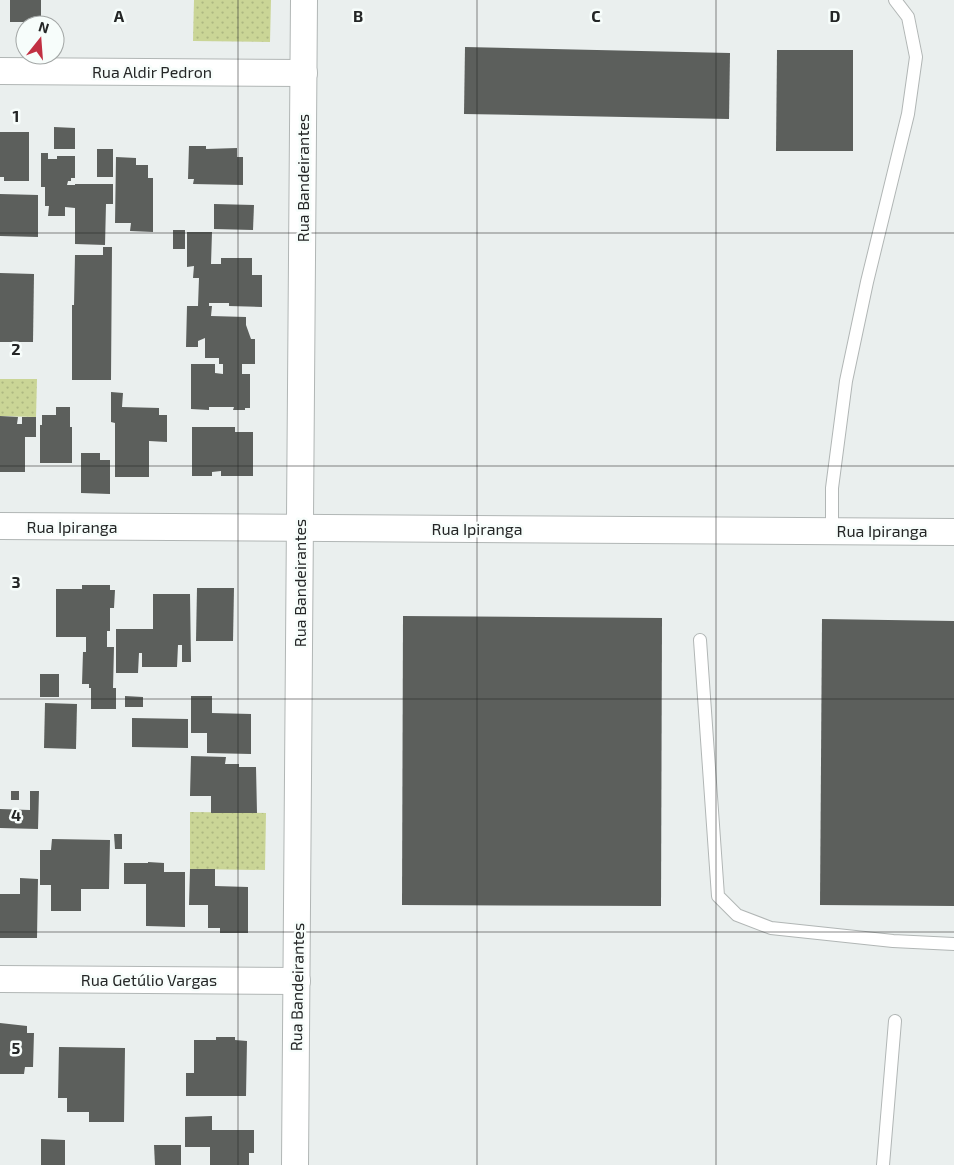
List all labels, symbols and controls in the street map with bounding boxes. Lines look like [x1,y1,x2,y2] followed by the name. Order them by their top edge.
[114,6,125,25] text: A
[353,6,363,25] text: B
[591,6,601,25] text: C
[830,6,841,25] text: D
[15,15,65,65] north arrow
[37,17,51,37] text: N
[92,62,212,81] street label: Rua Aldir Pedron
[13,106,19,125] text: 1
[293,114,312,242] street label: Rua Bandeirantes
[11,339,21,358] text: 2
[27,517,117,536] street label: Rua Ipiranga
[290,519,309,647] street label: Rua Bandeirantes
[432,519,522,538] street label: Rua Ipiranga
[837,521,927,540] street label: Rua Ipiranga
[11,572,21,591] text: 3
[11,805,21,824] text: 4
[286,923,307,1051] street label: Rua Bandeirantes
[81,970,217,989] street label: Rua Getúlio Vargas
[12,1038,21,1057] text: 5

